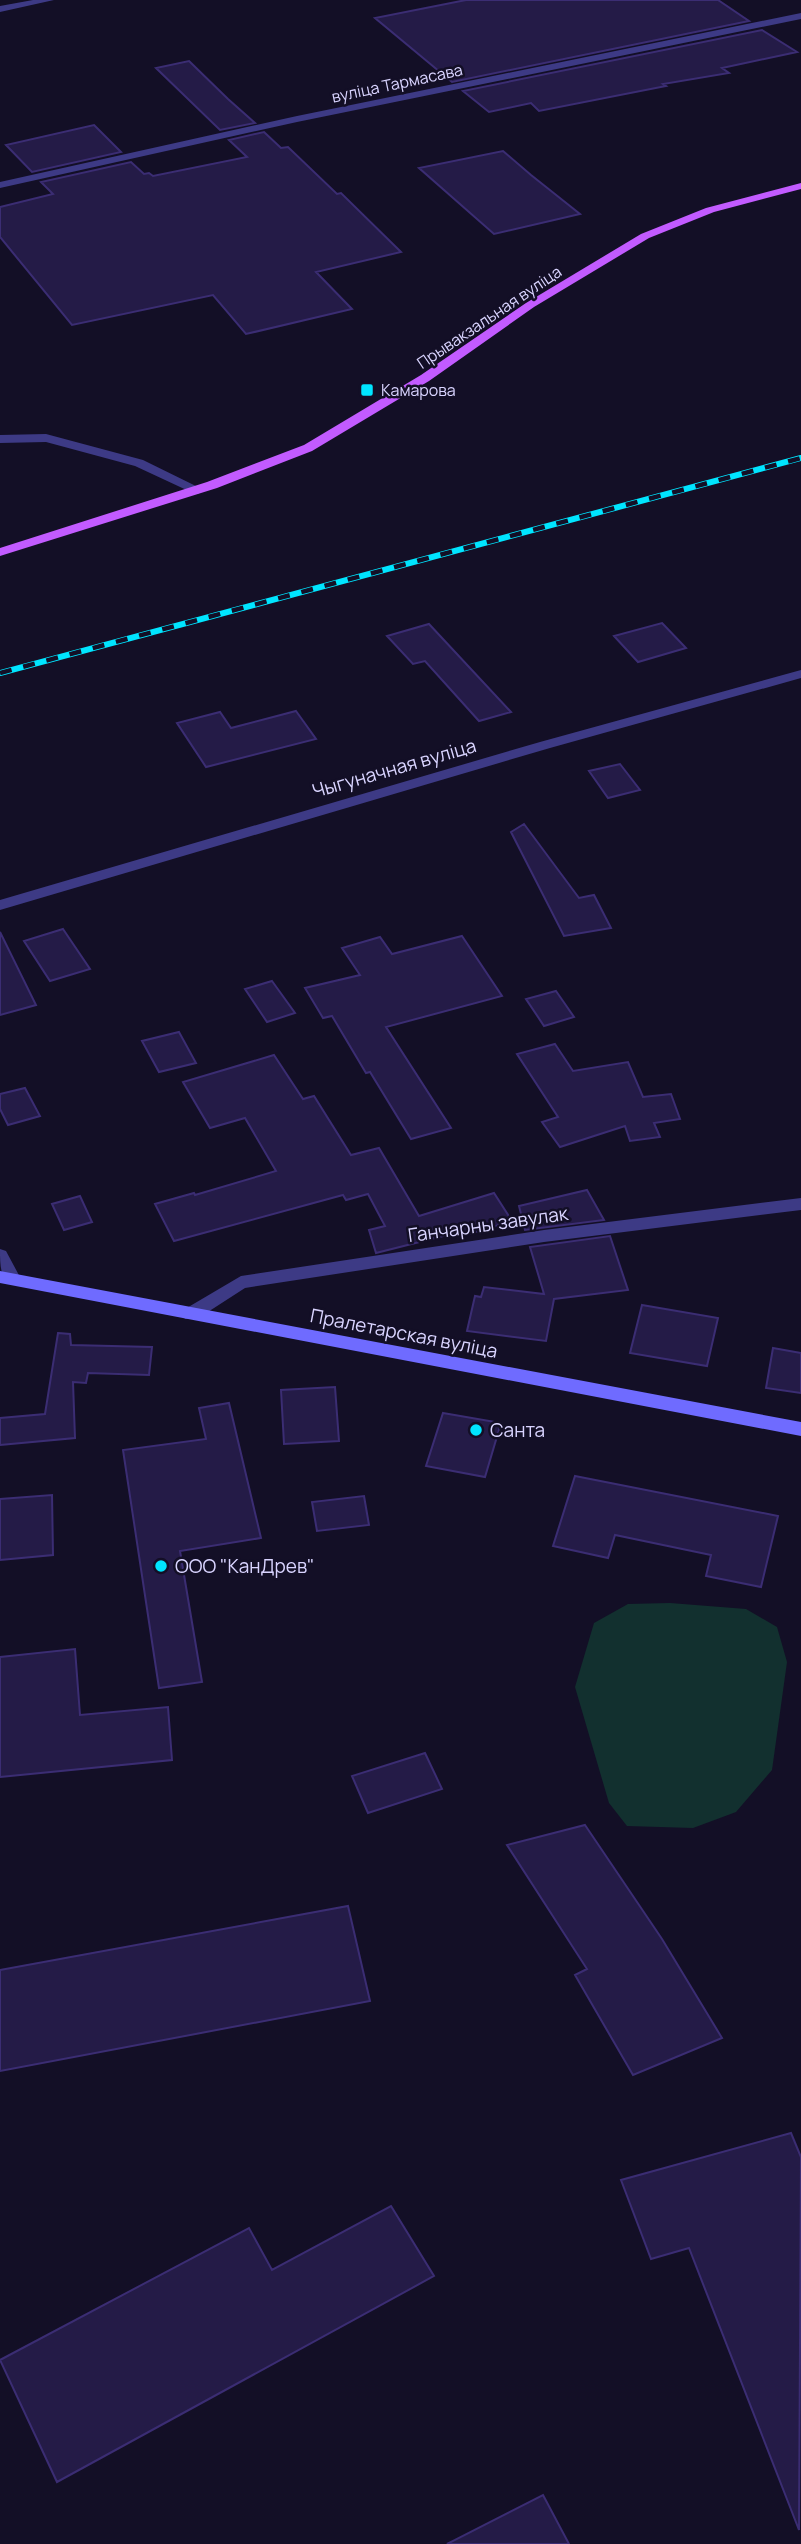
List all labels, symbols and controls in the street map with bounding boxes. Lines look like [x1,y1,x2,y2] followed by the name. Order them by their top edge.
[329,58,465,108] street label: вуліца Тармасава
[412,260,566,374] street label: Прывакзальная вуліца
[381,379,456,401] place label: Камарова
[359,382,375,398] marker: Камарова
[309,732,479,804] street label: Чыгуначная вуліца
[406,1200,570,1248] street label: Ганчарны завулак
[308,1302,500,1364] street label: Пралетарская вуліца
[490,1417,545,1443] place label: Санта
[468,1422,484,1438] marker: Санта
[175,1553,315,1579] place label: ООО "КанДрев"
[153,1558,169,1574] marker: ООО "КанДрев"

